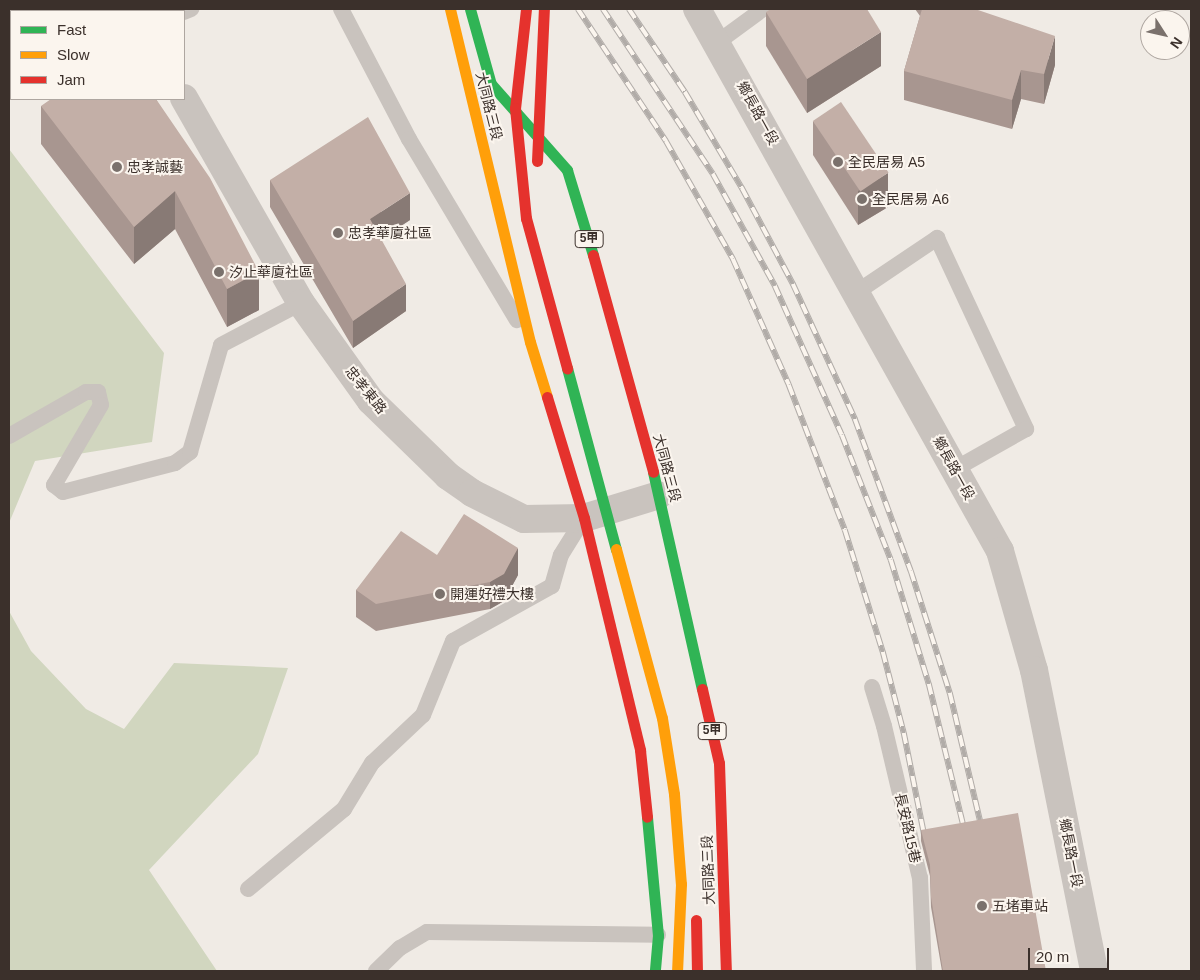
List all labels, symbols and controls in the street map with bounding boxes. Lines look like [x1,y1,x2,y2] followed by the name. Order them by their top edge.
[10,10,185,100] legend
[1140,10,1190,60] north arrow
[57,21,86,38] text: Fast
[1167,34,1186,52] text: N
[57,46,90,63] text: Slow
[472,70,506,142] street label: 大同路三段
[57,71,85,88] text: Jam
[734,78,782,148] street label: 鄉長路一段
[848,154,925,170] place label: 全民居易 A5
[832,156,844,168] marker: 全民居易 A5
[127,159,183,175] place label: 忠孝誠藝
[111,161,123,173] marker: 忠孝誠藝
[872,191,949,207] place label: 全民居易 A6
[856,193,868,205] marker: 全民居易 A6
[348,225,432,241] place label: 忠孝華廈社區
[332,227,344,239] marker: 忠孝華廈社區
[574,230,604,248] road number: 5甲
[229,264,313,280] place label: 汐止華廈社區
[213,266,225,278] marker: 汐止華廈社區
[342,363,390,417] street label: 忠孝東路
[650,432,684,504] street label: 大同路三段
[930,433,978,503] street label: 鄉長路一段
[450,586,534,602] place label: 開運好禮大樓
[434,588,446,600] marker: 開運好禮大樓
[697,721,727,740] road number: 5甲
[892,791,924,865] street label: 長安路15巷
[1056,817,1086,889] street label: 鄉長路一段
[698,835,718,905] street label: 大同路三段
[992,898,1048,914] place label: 五堵車站
[976,900,988,912] marker: 五堵車站
[1030,938,1111,970] scale bar
[1036,948,1069,965] text: 20 m

